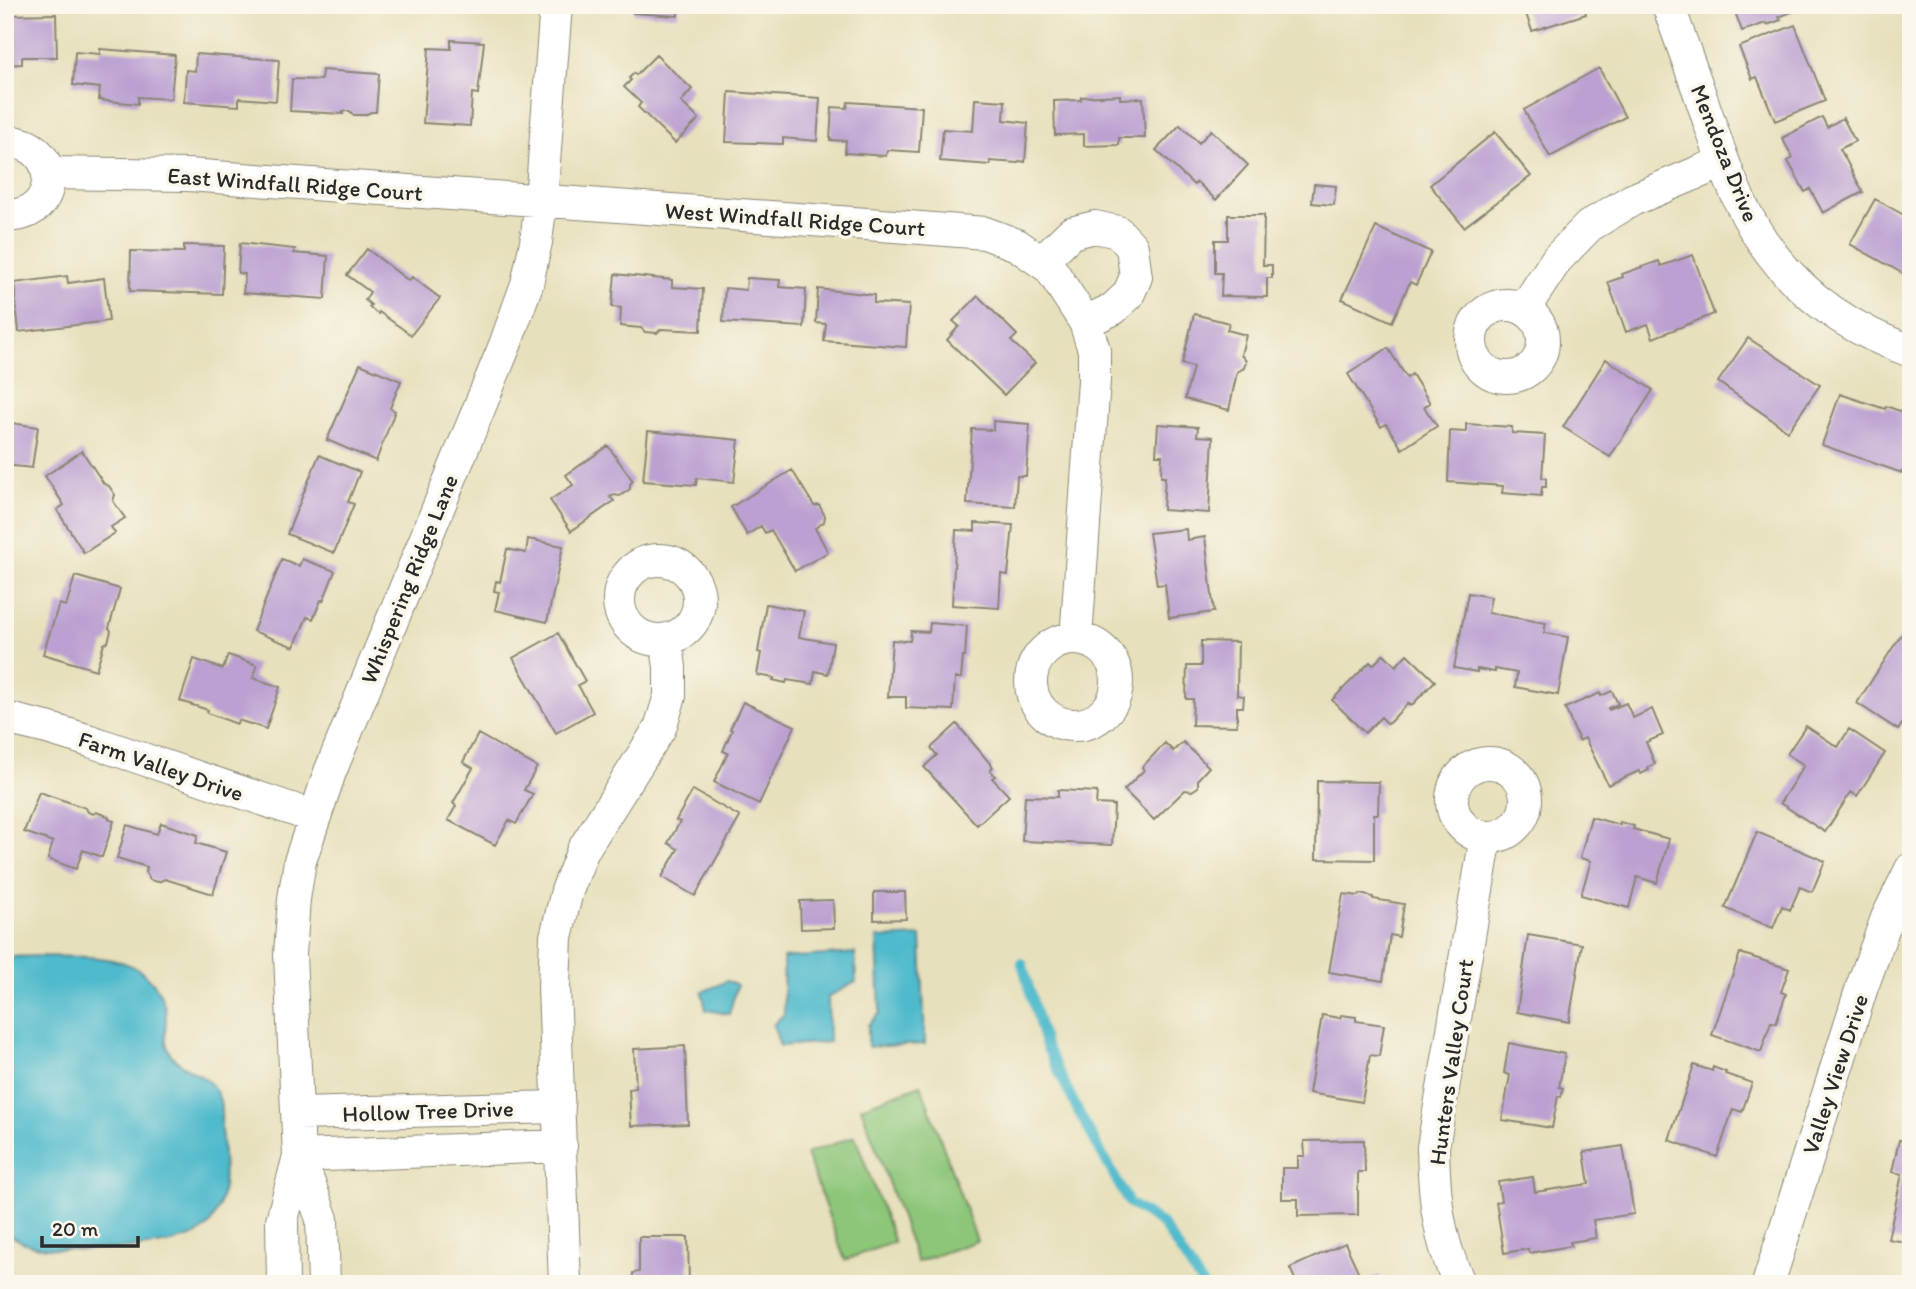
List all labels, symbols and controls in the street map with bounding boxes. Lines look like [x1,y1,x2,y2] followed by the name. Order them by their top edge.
[1685,80,1765,226] street label: Mendoza Drive
[166,161,424,207] street label: East Windfall Ridge Court
[664,196,926,242] street label: West Windfall Ridge Court
[354,470,464,688] street label: Whispering Ridge Lane
[75,725,247,807] street label: Farm Valley Drive
[1423,957,1479,1167] street label: Hunters Valley Court
[1796,990,1874,1158] street label: Valley View Drive
[342,1094,514,1128] street label: Hollow Tree Drive
[42,1205,138,1249] scale bar
[52,1216,99,1241] text: 20 m

